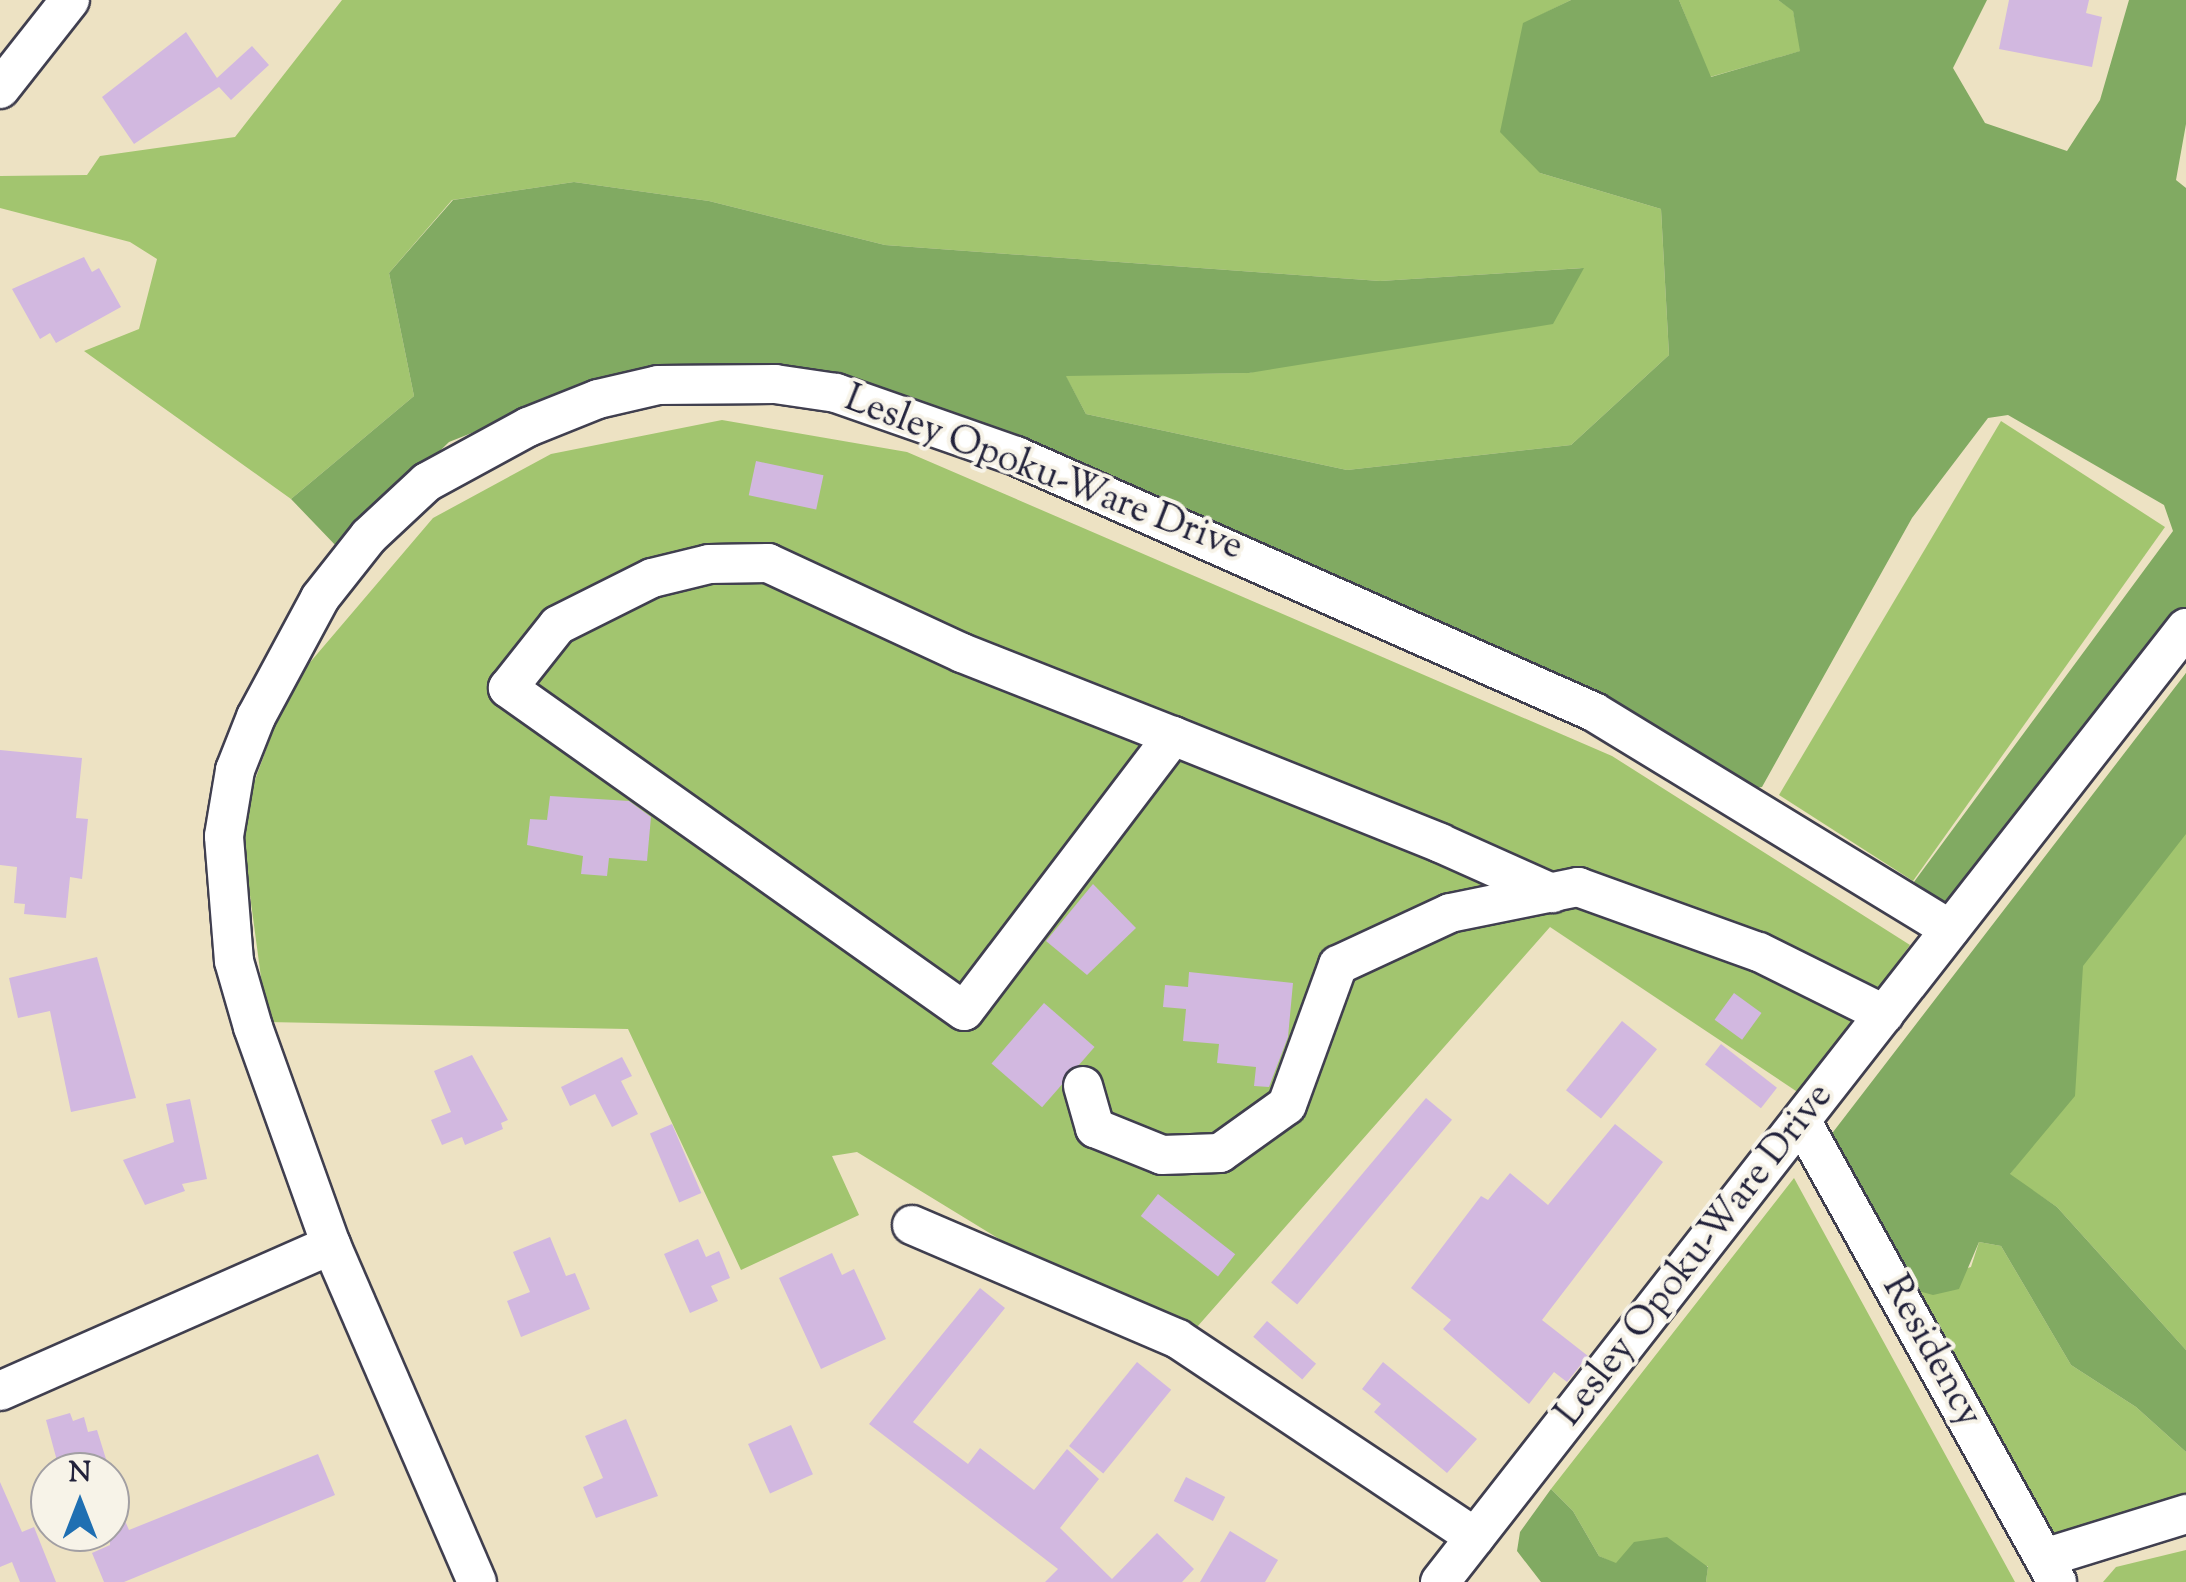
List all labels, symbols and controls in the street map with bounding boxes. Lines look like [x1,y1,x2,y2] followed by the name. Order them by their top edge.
[837,378,1249,572] street label: Lesley Opoku-Ware Drive
[1548,1075,1844,1437] street label: Lesley Opoku-Ware Drive
[1870,1269,1990,1435] street label: Residency
[30,1452,130,1552] north arrow
[69,1454,91,1494] text: N

